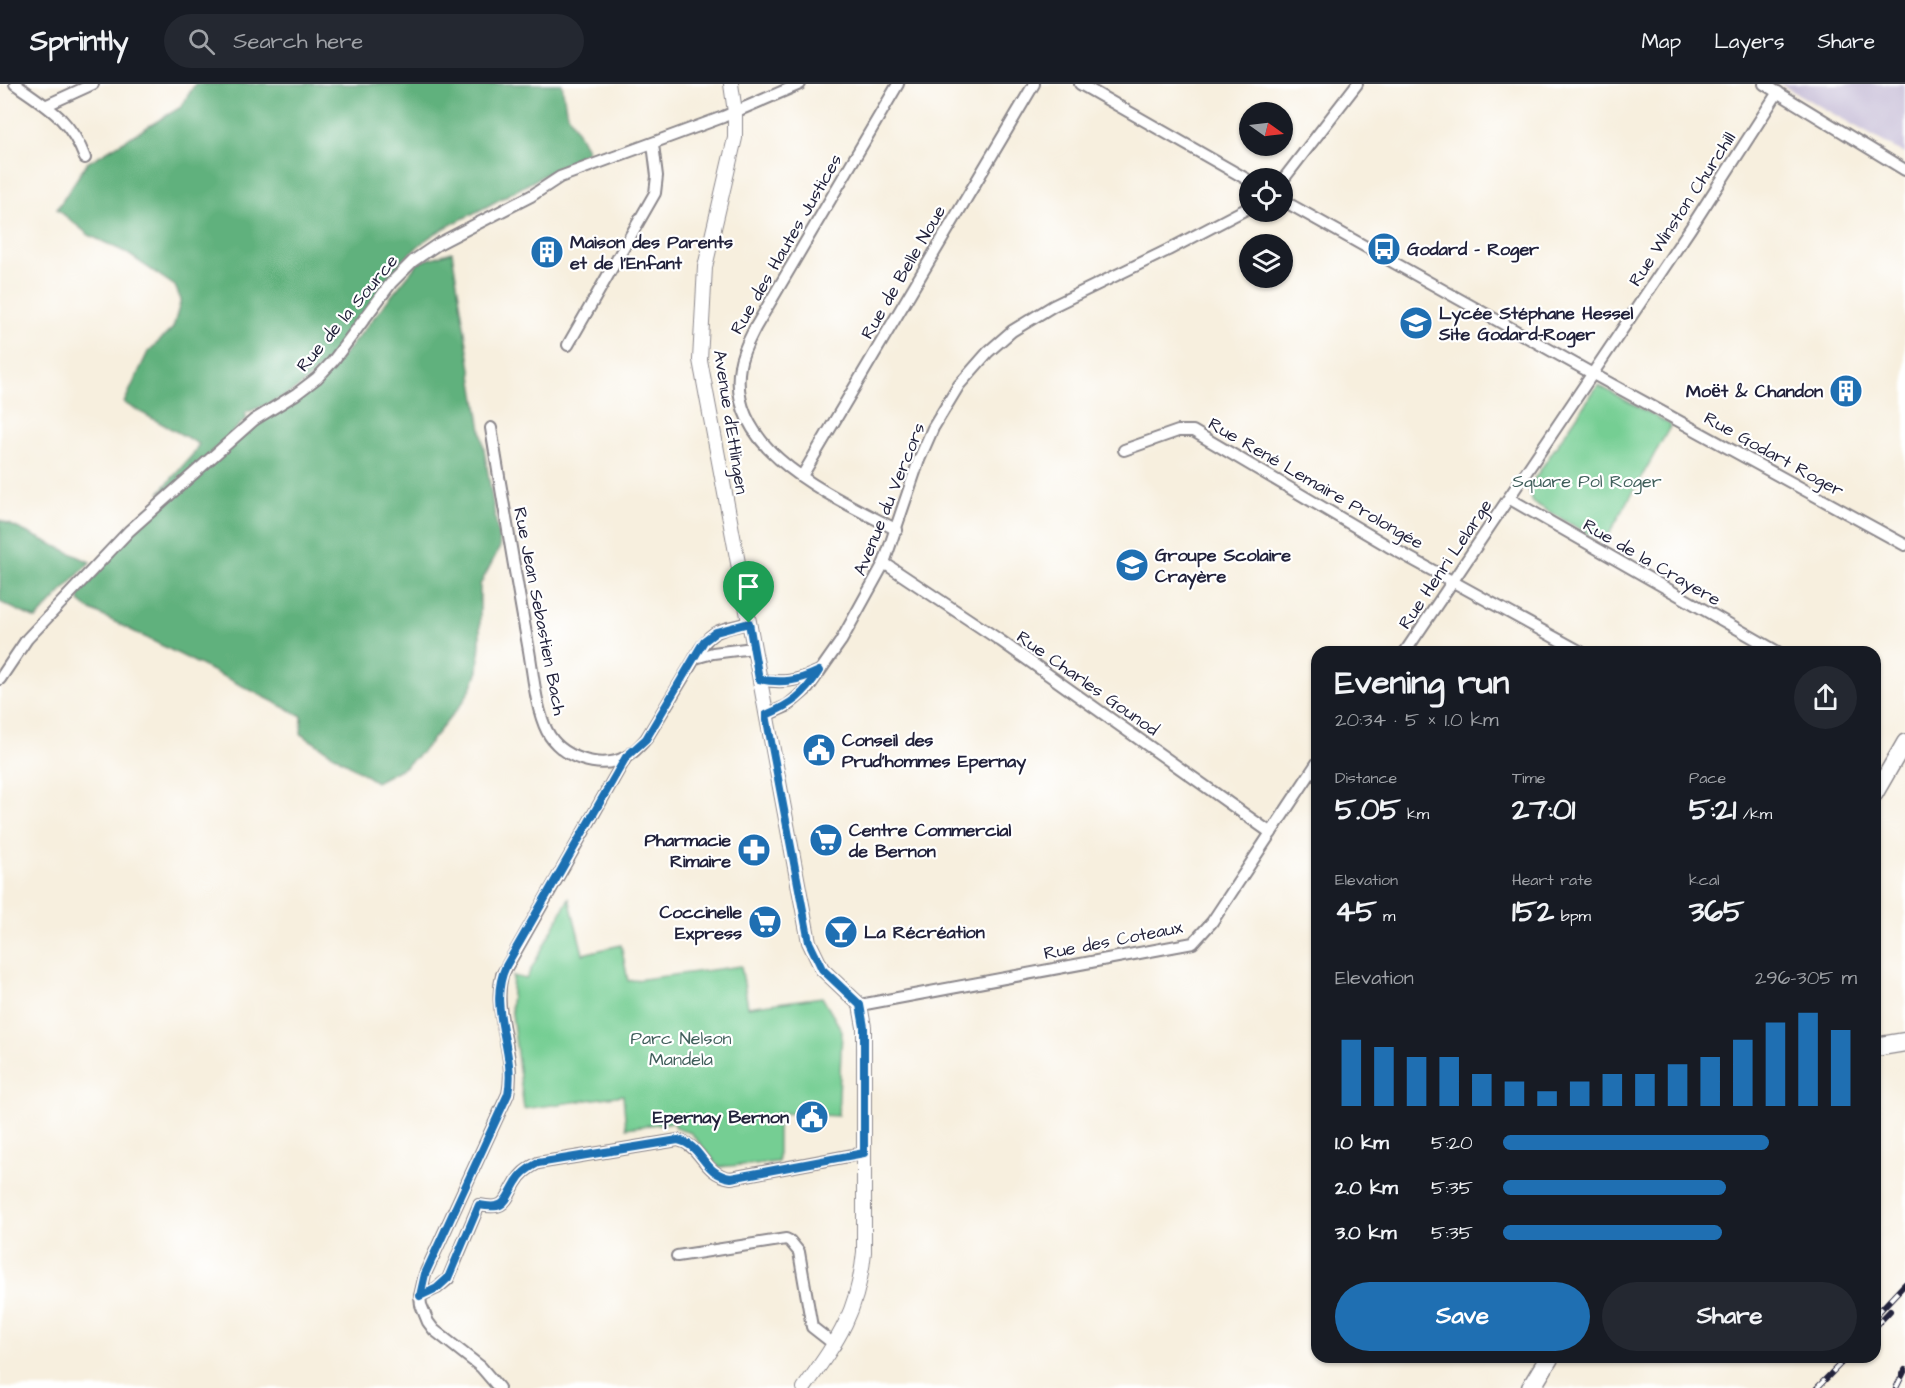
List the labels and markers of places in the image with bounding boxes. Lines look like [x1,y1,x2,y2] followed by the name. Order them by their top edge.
[570,230,733,276] place label: Maison des Parents et de l'Enfant
[1366,231,1402,267] bus stop icon: Godard - Roger
[529,234,565,270] building icon: Maison des Parents et de l'Enfant
[1407,237,1539,263] place label: Godard - Roger
[1438,301,1633,348] place label: Lycée Stéphane Hessel Site Godard-Roger
[1398,305,1434,341] school or university icon: Lycée Stéphane Hessel Site Godard-Roger
[1828,373,1864,409] building icon: Moёt & Chandon
[1686,379,1823,404] place label: Moёt & Chandon
[1155,543,1291,590] place label: Groupe Scolaire Crayère
[1114,547,1150,583] school or university icon: Groupe Scolaire Crayère
[723,561,774,623] pin
[842,728,1026,775] place label: Conseil des Prud’hommes Epernay
[801,732,837,768] public building icon: Conseil des Prud’hommes Epernay
[848,818,1011,864] place label: Centre Commercial de Bernon
[808,822,844,858] supermarket icon: Centre Commercial de Bernon
[644,828,731,874] place label: Pharmacie Rimaire
[736,832,772,868] pharmacy icon: Pharmacie Rimaire
[659,900,742,946] place label: Coccinelle Express
[747,904,783,940] supermarket icon: Coccinelle Express
[823,914,859,950] bar icon: La Récréation
[864,920,985,945] place label: La Récréation
[794,1099,830,1135] public building icon: Epernay Bernon
[653,1105,789,1131] place label: Epernay Bernon

